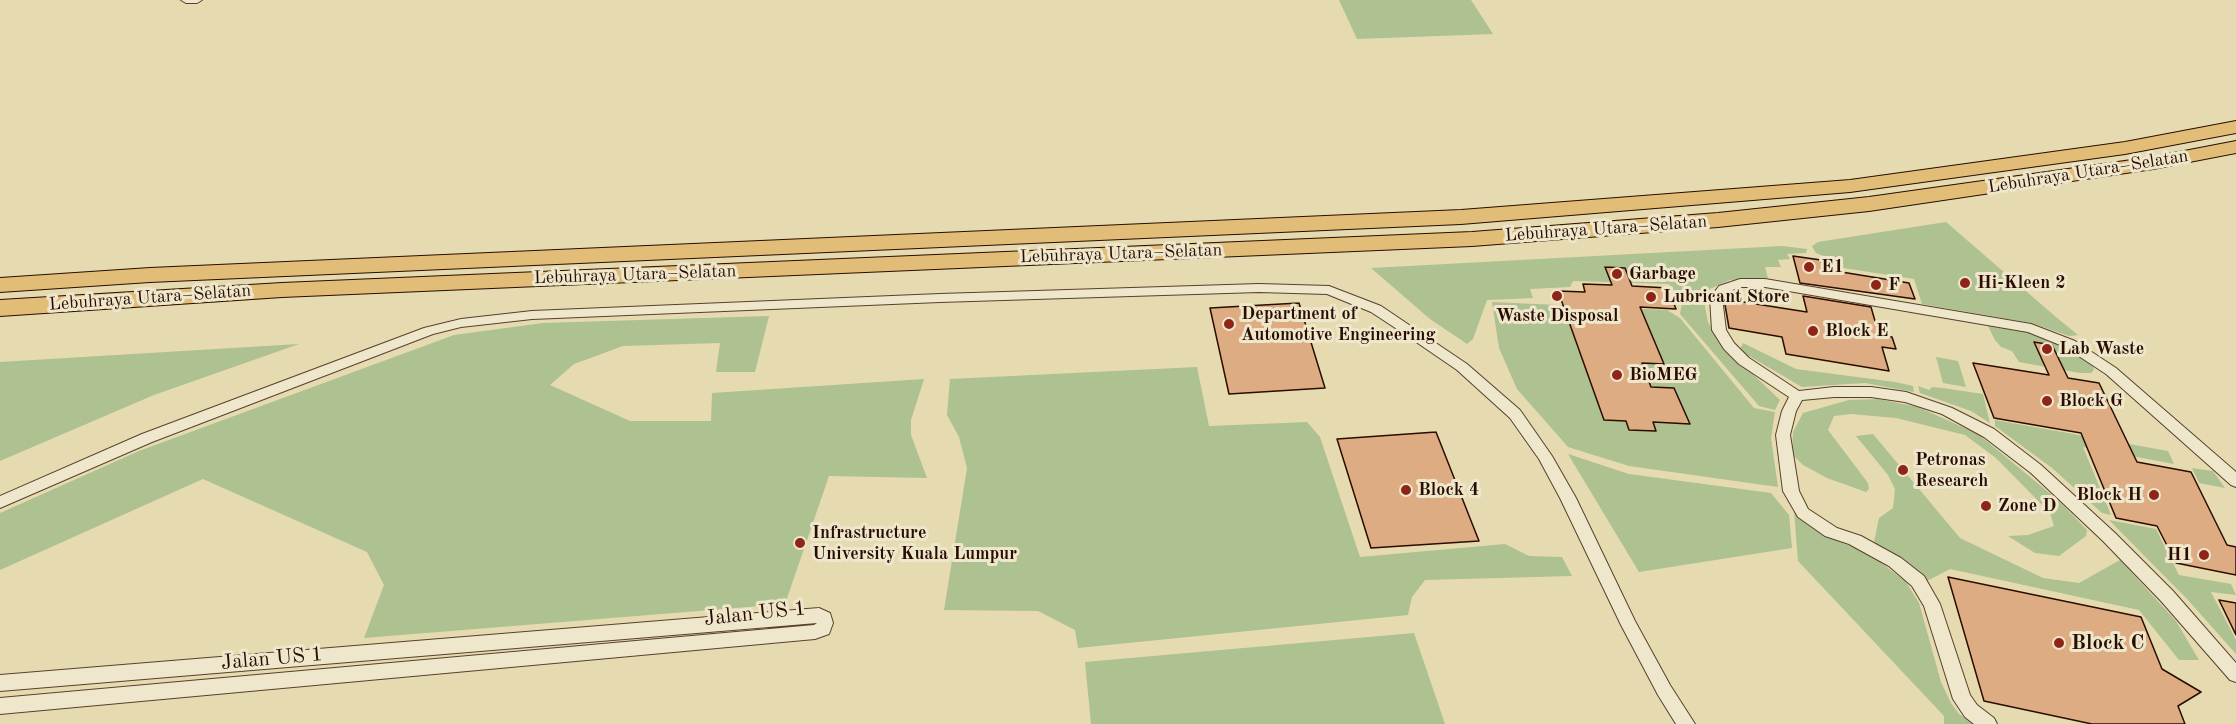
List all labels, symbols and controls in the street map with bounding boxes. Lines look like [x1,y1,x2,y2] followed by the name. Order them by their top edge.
[1986,145,2190,199] street label: Lebuhraya Utara–Selatan
[1504,211,1708,247] street label: Lebuhraya Utara–Selatan
[1019,240,1223,268] street label: Lebuhraya Utara–Selatan
[1821,256,1844,278] place label: E1
[1802,260,1816,274] marker: E1
[533,261,737,289] street label: Lebuhraya Utara–Selatan
[1629,263,1696,285] place label: Garbage
[1610,267,1624,281] marker: Garbage
[1977,272,2066,294] place label: Hi-Kleen 2
[1888,274,1900,296] place label: F
[1958,276,1972,290] marker: Hi-Kleen 2
[1869,278,1883,292] marker: F
[48,280,252,316] street label: Lebuhraya Utara–Selatan
[1663,286,1790,308] place label: Lubricant Store
[1550,289,1564,303] marker: Waste Disposal
[1644,290,1658,304] marker: Lubricant Store
[1241,303,1435,346] place label: Department of Automotive Engineering
[1495,305,1619,327] place label: Waste Disposal
[1222,317,1236,331] marker: Department of Automotive Engineering
[1825,320,1888,342] place label: Block E
[1806,324,1820,338] marker: Block E
[2059,338,2144,360] place label: Lab Waste
[2040,342,2054,356] marker: Lab Waste
[1629,364,1698,386] place label: BioMEG
[1610,368,1624,382] marker: BioMEG
[2059,390,2123,412] place label: Block G
[2040,394,2054,408] marker: Block G
[1915,449,1988,492] place label: Petronas Research
[1896,463,1910,477] marker: Petronas Research
[1418,479,1479,501] place label: Block 4
[1399,483,1413,497] marker: Block 4
[2076,484,2142,506] place label: Block H
[2147,488,2161,502] marker: Block H
[1998,495,2056,517] place label: Zone D
[1979,499,1993,513] marker: Zone D
[812,522,1017,564] place label: Infrastructure University Kuala Lumpur
[793,536,807,550] marker: Infrastructure University Kuala Lumpur
[2167,544,2192,566] place label: H1
[2197,548,2211,562] marker: H1
[703,596,807,632] street label: Jalan US 1
[2071,630,2144,656] place label: Block C
[2052,636,2066,650] marker: Block C
[220,642,324,676] street label: Jalan US 1

